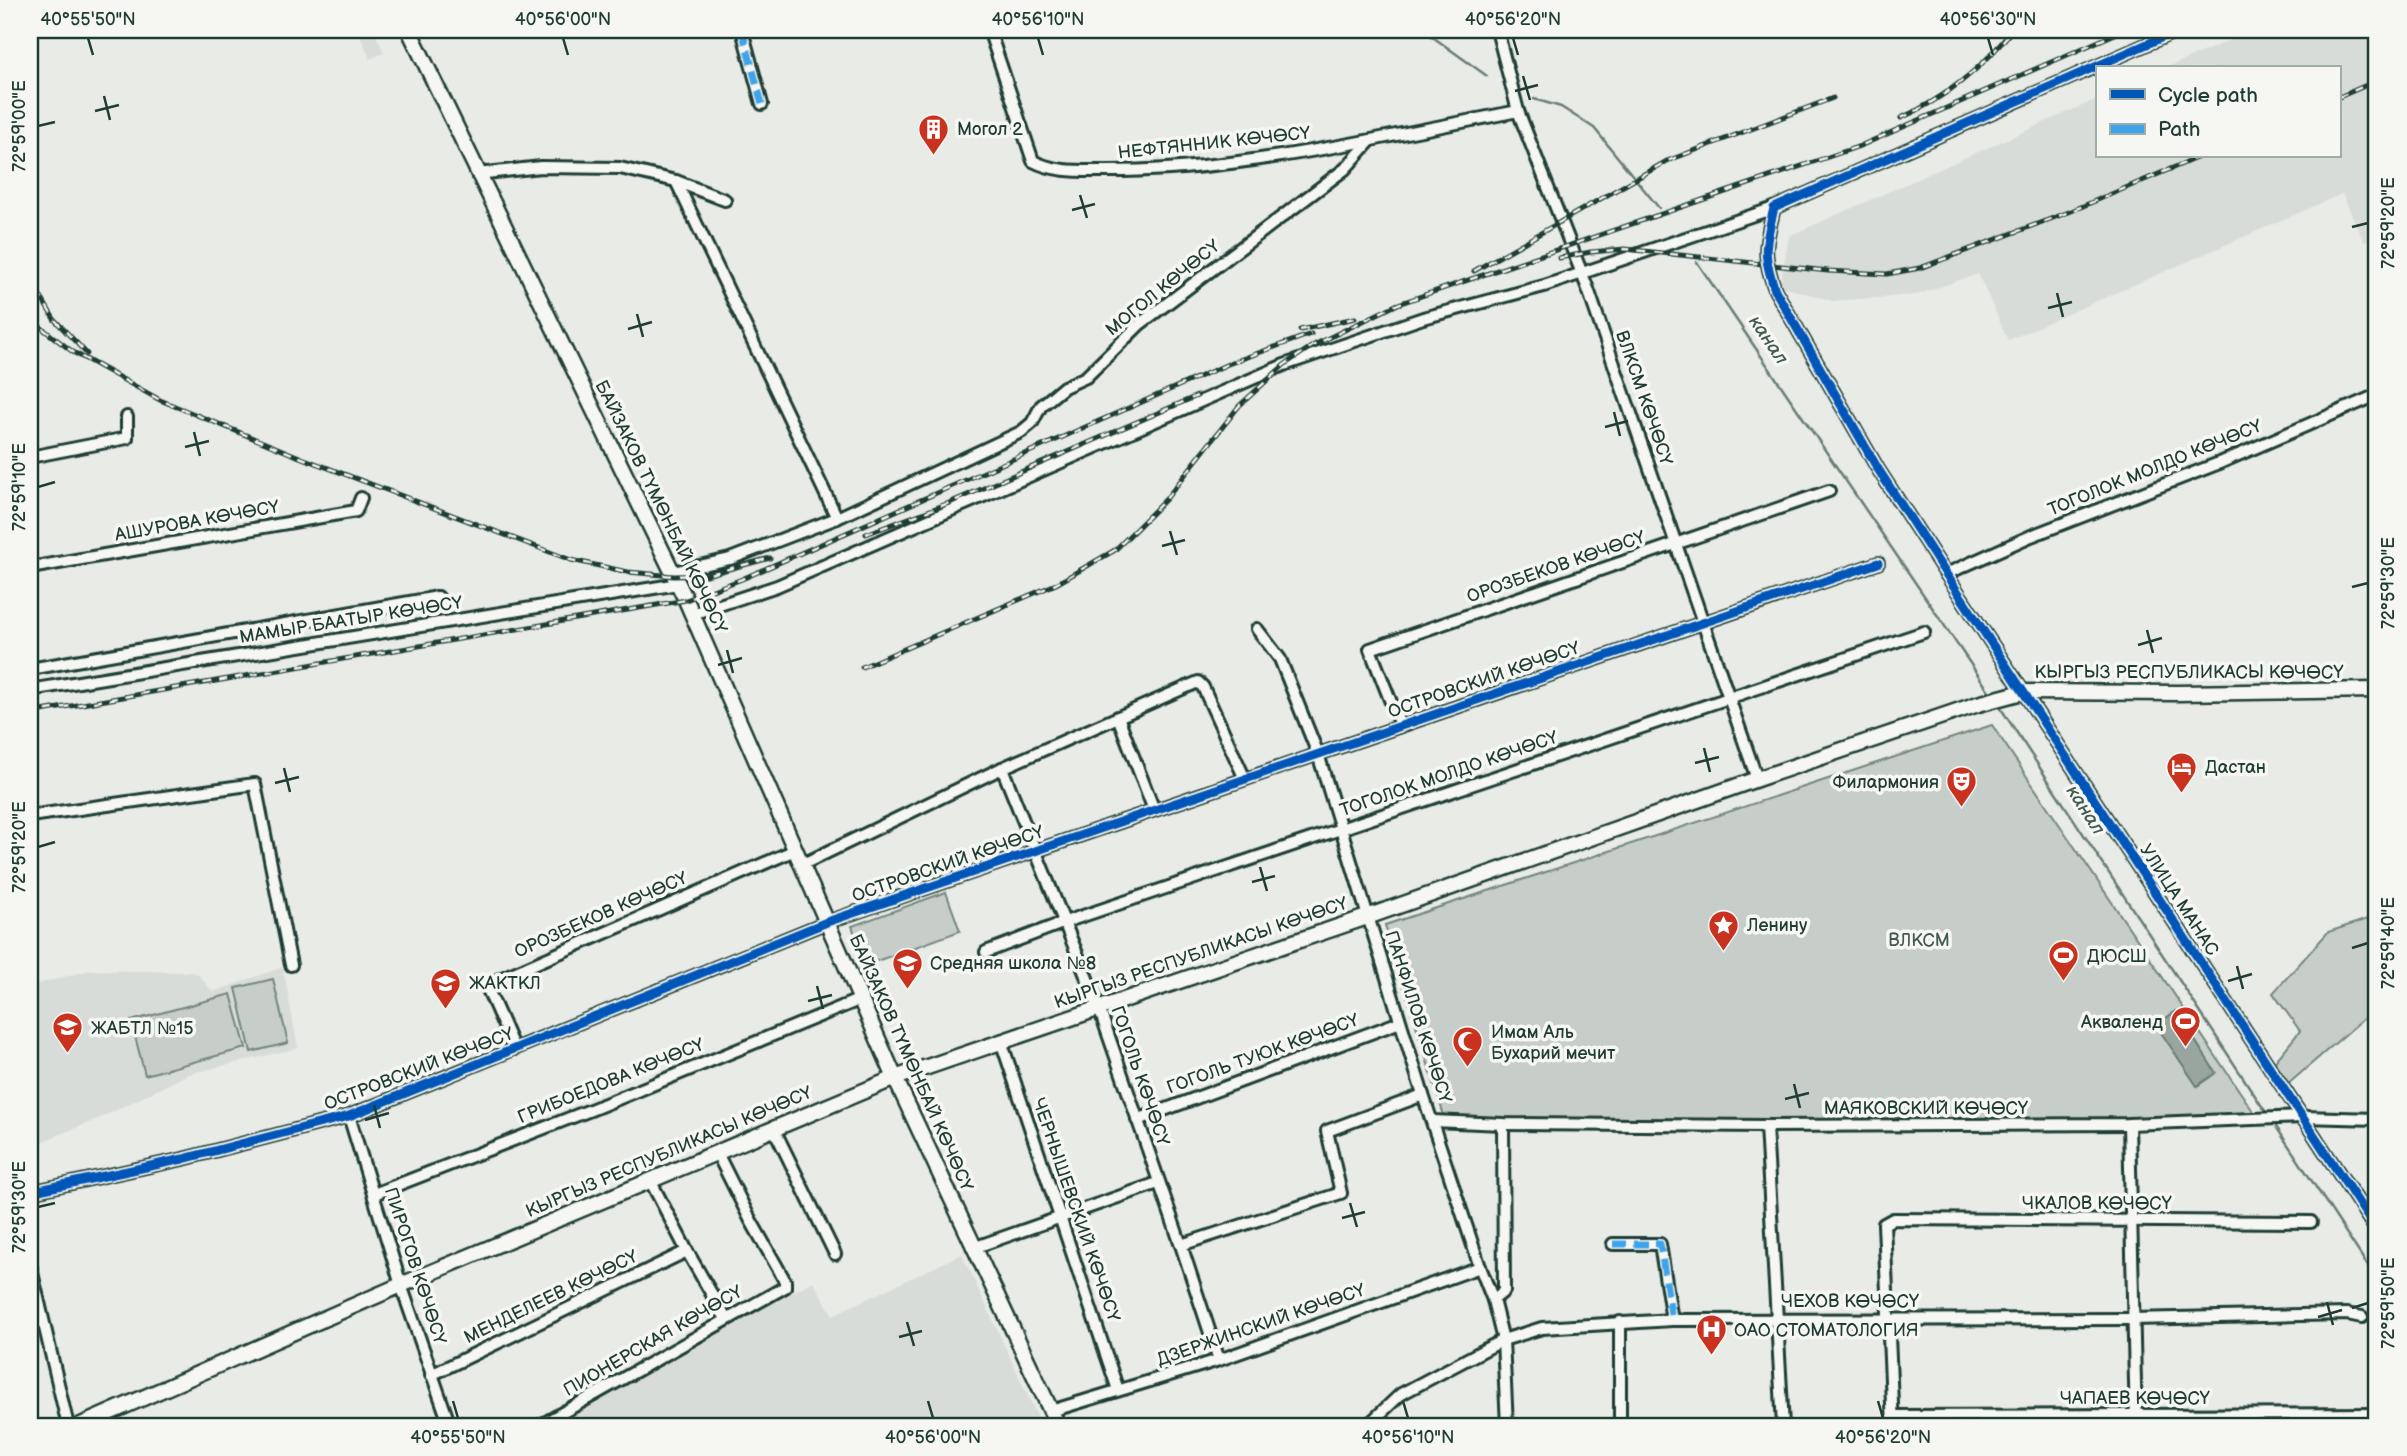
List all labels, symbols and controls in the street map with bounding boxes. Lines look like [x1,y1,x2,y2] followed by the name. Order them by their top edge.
[40,9,136,30] text: 40°55'50"N
[515,9,611,30] text: 40°56'00"N
[991,9,1085,30] text: 40°56'10"N
[1465,9,1561,30] text: 40°56'20"N
[1939,9,2037,30] text: 40°56'30"N
[2096,66,2340,158] legend
[9,80,30,172] text: 72°59'00"E
[2158,83,2258,108] text: Cycle path
[917,112,951,156] building icon: Могол 2
[2158,117,2200,142] text: Path
[957,119,1023,140] place label: Могол 2
[1117,122,1312,164] street label: НЕФТЯННИК КӨЧӨСҮ
[2378,177,2399,269] text: 72°59'20"E
[1102,235,1225,340] street label: МОГОЛ КӨЧӨСҮ
[1743,311,1793,369] water label: канал
[1611,328,1677,469] street label: ВЛКСМ КӨЧӨСҮ
[590,377,732,637] street label: БАЙЗАКОВ ТҮМӨНБАЙ КӨЧӨСҮ
[2045,415,2266,521] street label: ТОГОЛОК МОЛДО КӨЧӨСҮ
[9,443,30,531] text: 72°59'10"E
[112,496,281,546] street label: АШУРОВА КӨЧӨСҮ
[1464,526,1649,607] street label: ОРОЗБЕКОВ КӨЧӨСҮ
[2378,537,2399,629] text: 72°59'30"E
[238,592,465,648] street label: МАМЫР БААТЫР КӨЧӨСҮ
[1385,637,1583,723] street label: ОСТРОВСКИЙ КӨЧӨСҮ
[2034,662,2344,683] street label: КЫРГЫЗ РЕСПУБЛИКАСЫ КӨЧӨСҮ
[1337,727,1561,821] street label: ТОГОЛОК МОЛДО КӨЧӨСҮ
[2165,750,2199,794] hotel icon: Дастан
[2205,757,2266,778] place label: Дастан
[1945,765,1979,809] theatre icon: Филармония
[1833,772,1939,793] place label: Филармония
[2061,781,2109,839] water label: канал
[9,801,30,893] text: 72°59'20"E
[849,821,1047,907] street label: ОСТРОВСКИЙ КӨЧӨСҮ
[2135,840,2223,960] street label: УЛИЦА МАНАС
[511,867,691,963] street label: ОРОЗБЕКОВ КӨЧӨСҮ
[1051,893,1351,1013] street label: КЫРГЫЗ РЕСПУБЛИКАСЫ КӨЧӨСҮ
[2378,897,2399,989] text: 72°59'40"E
[1707,908,1741,952] place icon: Ленину
[1746,915,1808,936] place label: Ленину
[1380,928,1456,1107] street label: ПАНФИЛОВ КӨЧӨСҮ
[1888,930,1950,951] park label: ВЛКСМ
[845,931,978,1195] street label: БАЙЗАКОВ ТҮМӨНБАЙ КӨЧӨСҮ
[2047,939,2081,983] sports icon: ДЮСШ
[890,946,924,990] school or university icon: Средняя школа №8
[2087,946,2147,967] place label: ДЮСШ
[930,953,1096,974] place label: Средняя школа №8
[429,966,463,1010] school or university icon: ЖАКТКЛ
[469,973,541,994] place label: ЖАКТКЛ
[1106,1003,1174,1149] street label: ГОГОЛЬ КӨЧӨСҮ
[2169,1005,2203,1049] sports icon: Акваленд
[1164,1009,1362,1099] street label: ГОГОЛЬ ТУЮК КӨЧӨСҮ
[51,1011,85,1055] school or university icon: ЖАБТЛ №15
[2080,1012,2163,1033] place label: Акваленд
[91,1018,194,1039] place label: ЖАБТЛ №15
[1491,1022,1616,1064] place label: Имам Аль Бухарий мечит
[321,1023,517,1115] street label: ОСТРОВСКИЙ КӨЧӨСҮ
[1451,1025,1485,1069] mosque icon: Имам Аль Бухарий мечит
[515,1034,708,1128] street label: ГРИБОЕДОВА КӨЧӨСҮ
[523,1082,816,1222] street label: КЫРГЫЗ РЕСПУБЛИКАСЫ КӨЧӨСҮ
[1028,1095,1124,1325] street label: ЧЕРНЫШЕВСКИЙ КӨЧӨСҮ
[1824,1098,2029,1119] street label: МАЯКОВСКИЙ КӨЧӨСҮ
[9,1161,30,1253] text: 72°59'30"E
[380,1185,451,1348] street label: ПИРОГОВ КӨЧӨСҮ
[2022,1193,2173,1214] street label: ЧКАЛОВ КӨЧӨСҮ
[461,1246,642,1348] street label: МЕНДЕЛЕЕВ КӨЧӨСҮ
[2378,1257,2399,1349] text: 72°59'50"E
[1154,1279,1368,1371] street label: ДЗЕРЖИНСКИЙ КӨЧӨСҮ
[560,1281,747,1401] street label: ПИОНЕРСКАЯ КӨЧӨСҮ
[1781,1291,1920,1312] street label: ЧЕХОВ КӨЧӨСҮ
[1694,1313,1728,1357] hospital icon: ОАО СТОМАТОЛОГИЯ
[1734,1320,1919,1341] place label: ОАО СТОМАТОЛОГИЯ
[2060,1388,2211,1409] street label: ЧАПАЕВ КӨЧӨСҮ
[410,1427,506,1448] text: 40°55'50"N
[885,1427,981,1448] text: 40°56'00"N
[1361,1427,1455,1448] text: 40°56'10"N
[1835,1427,1931,1448] text: 40°56'20"N

